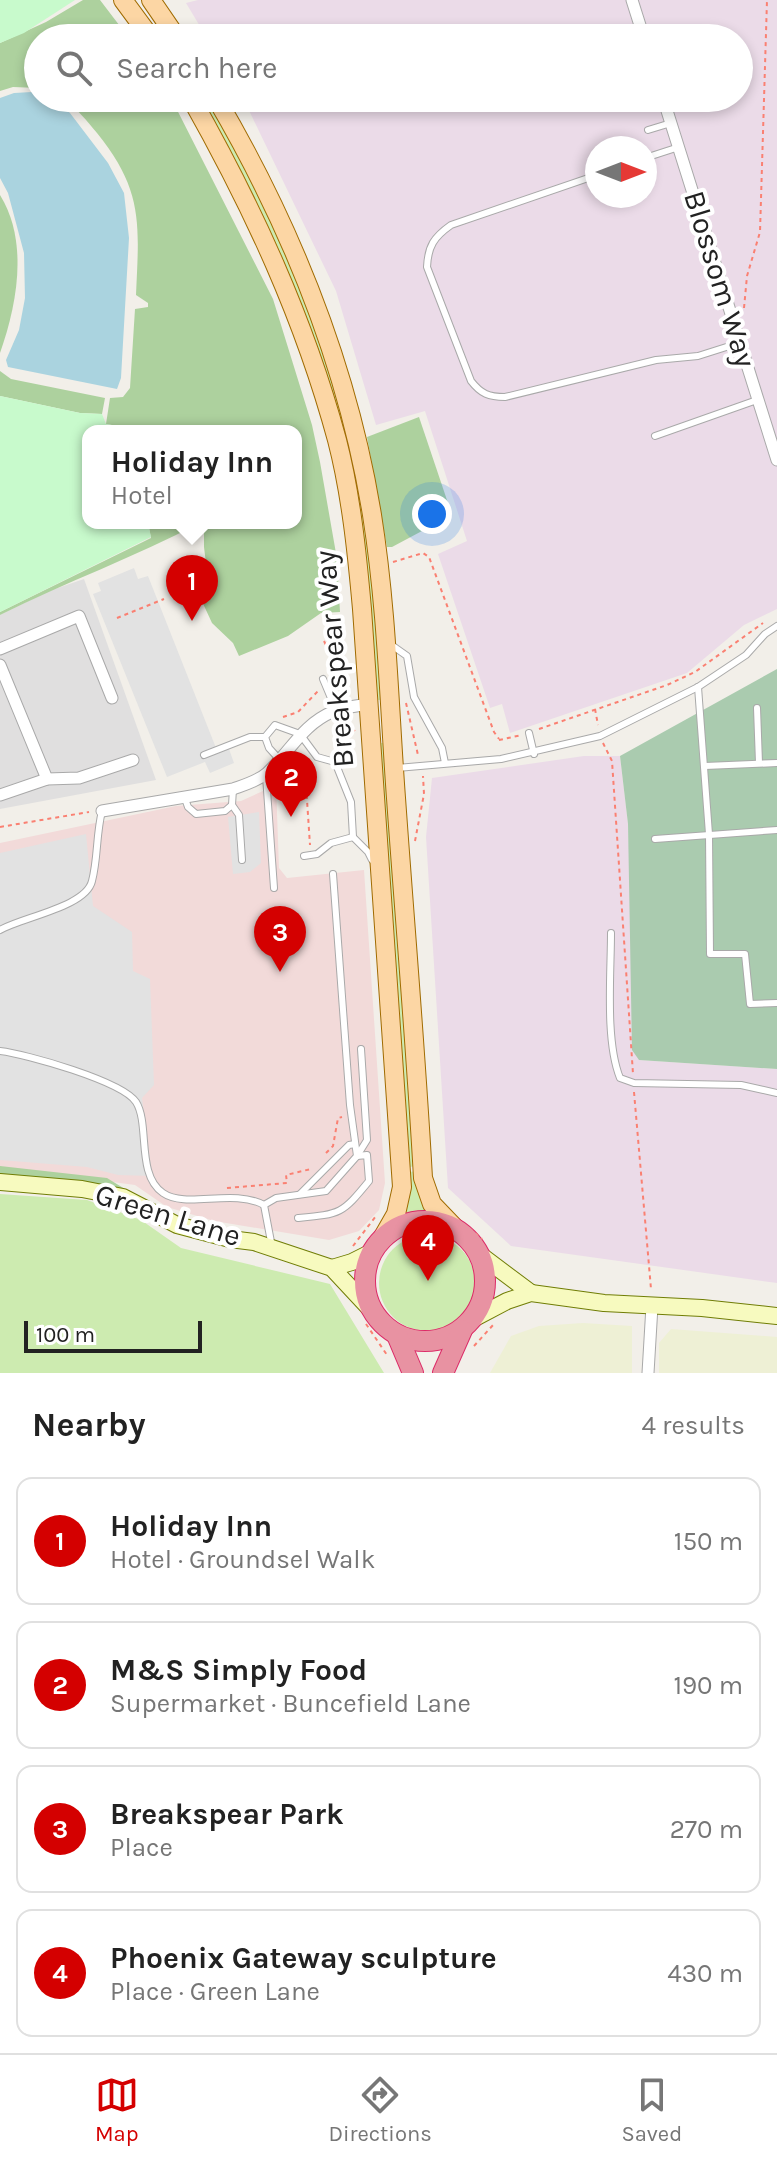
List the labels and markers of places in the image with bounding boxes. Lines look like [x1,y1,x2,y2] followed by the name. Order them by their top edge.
[166,555,218,621] pin: 1
[265,751,317,817] pin: 2
[254,906,306,972] pin: 3
[402,1215,454,1281] pin: 4

